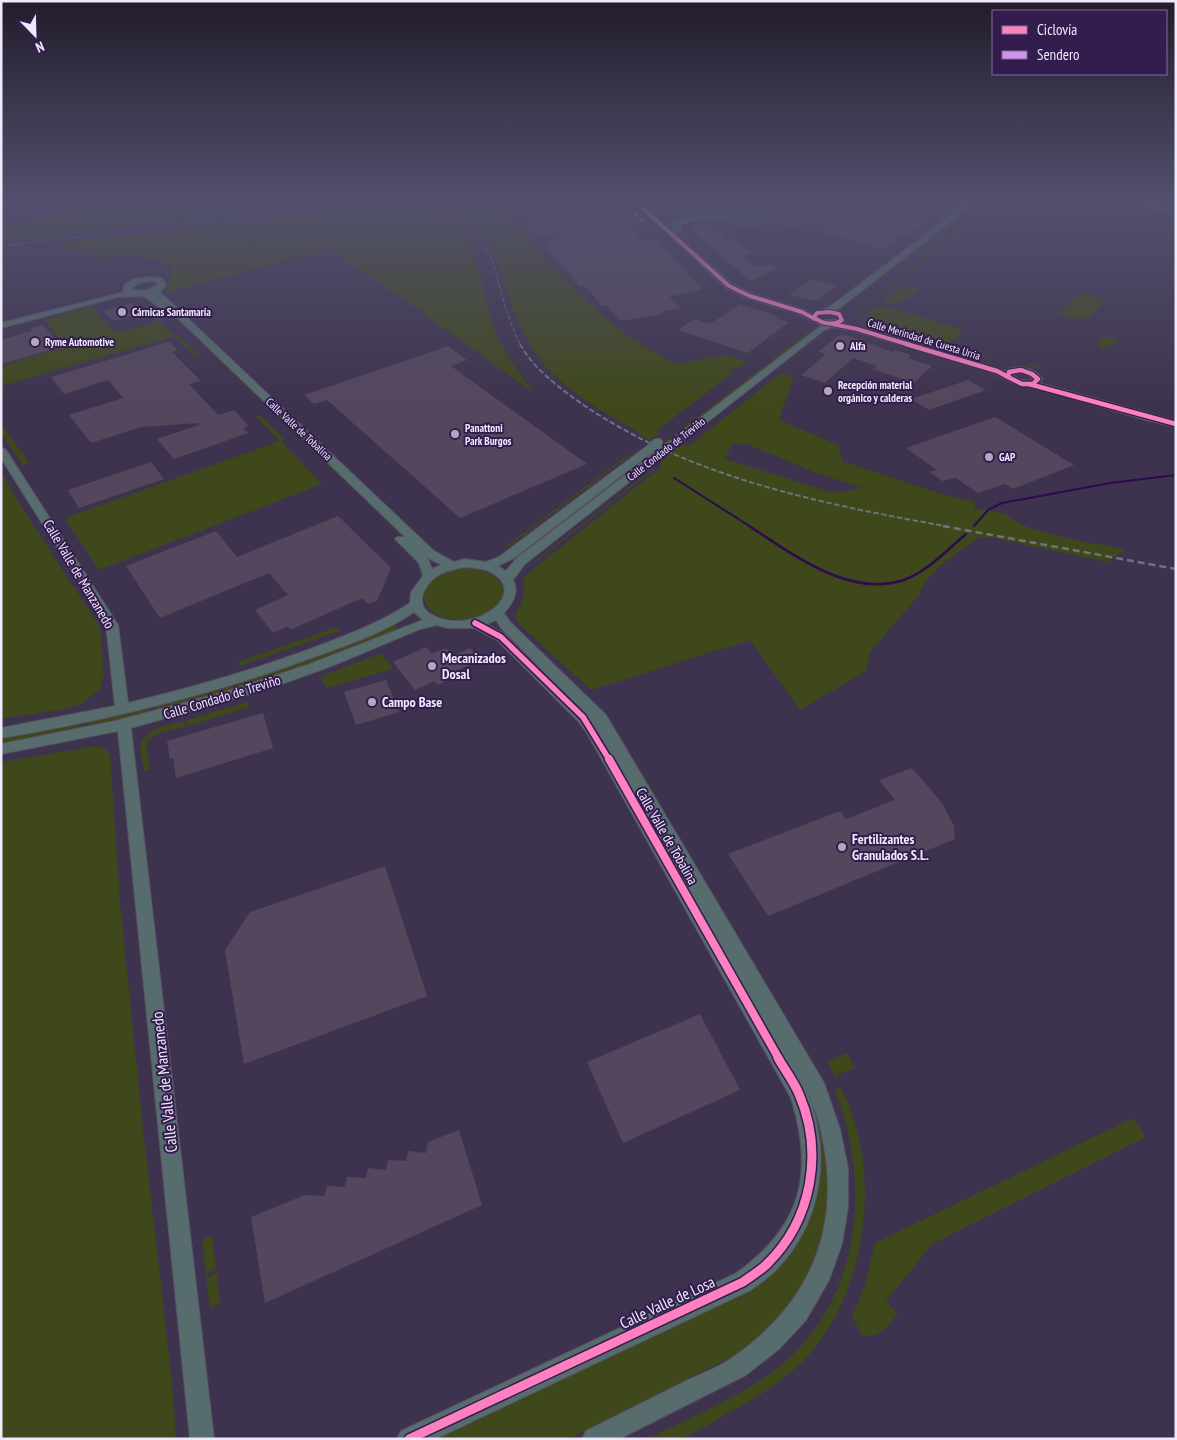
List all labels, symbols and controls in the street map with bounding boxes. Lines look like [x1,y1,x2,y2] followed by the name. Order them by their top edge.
[10,10,60,60] north arrow
[992,10,1167,75] legend
[1037,20,1077,39] text: Ciclovía
[33,37,47,57] text: N
[1037,45,1079,64] text: Sendero
[132,305,211,319] place label: Cárnicas Santamaría
[116,306,128,318] marker: Cárnicas Santamaría
[866,315,982,363] street label: Calle Merindad de Cuesta Urria
[45,335,114,349] place label: Ryme Automotive
[29,336,41,348] marker: Ryme Automotive
[849,339,866,353] place label: Alfa
[834,340,846,352] marker: Alfa
[838,378,913,405] place label: Recepción material orgánico y calderas
[822,385,834,397] marker: Recepción material orgánico y calderas
[263,395,335,463] street label: Calle Valle de Tobalina
[624,414,708,484] street label: Calle Condado de Treviño
[465,421,512,448] place label: Panattoni Park Burgos
[449,428,461,440] marker: Panattoni Park Burgos
[999,450,1016,464] place label: GAP
[983,451,995,463] marker: GAP
[39,516,119,632] street label: Calle Valle de Manzanedo
[442,649,506,683] place label: Mecanizados Dosal
[426,660,438,672] marker: Mecanizados Dosal
[161,671,283,723] street label: Calle Condado de Treviño
[382,693,442,711] place label: Campo Base
[366,696,378,708] marker: Campo Base
[632,784,702,888] street label: Calle Valle de Tobalina
[852,830,929,864] place label: Fertilizantes Granulados S.L.
[836,841,848,853] marker: Fertilizantes Granulados S.L.
[147,1011,181,1153] street label: Calle Valle de Manzanedo
[616,1271,718,1333] street label: Calle Valle de Losa

